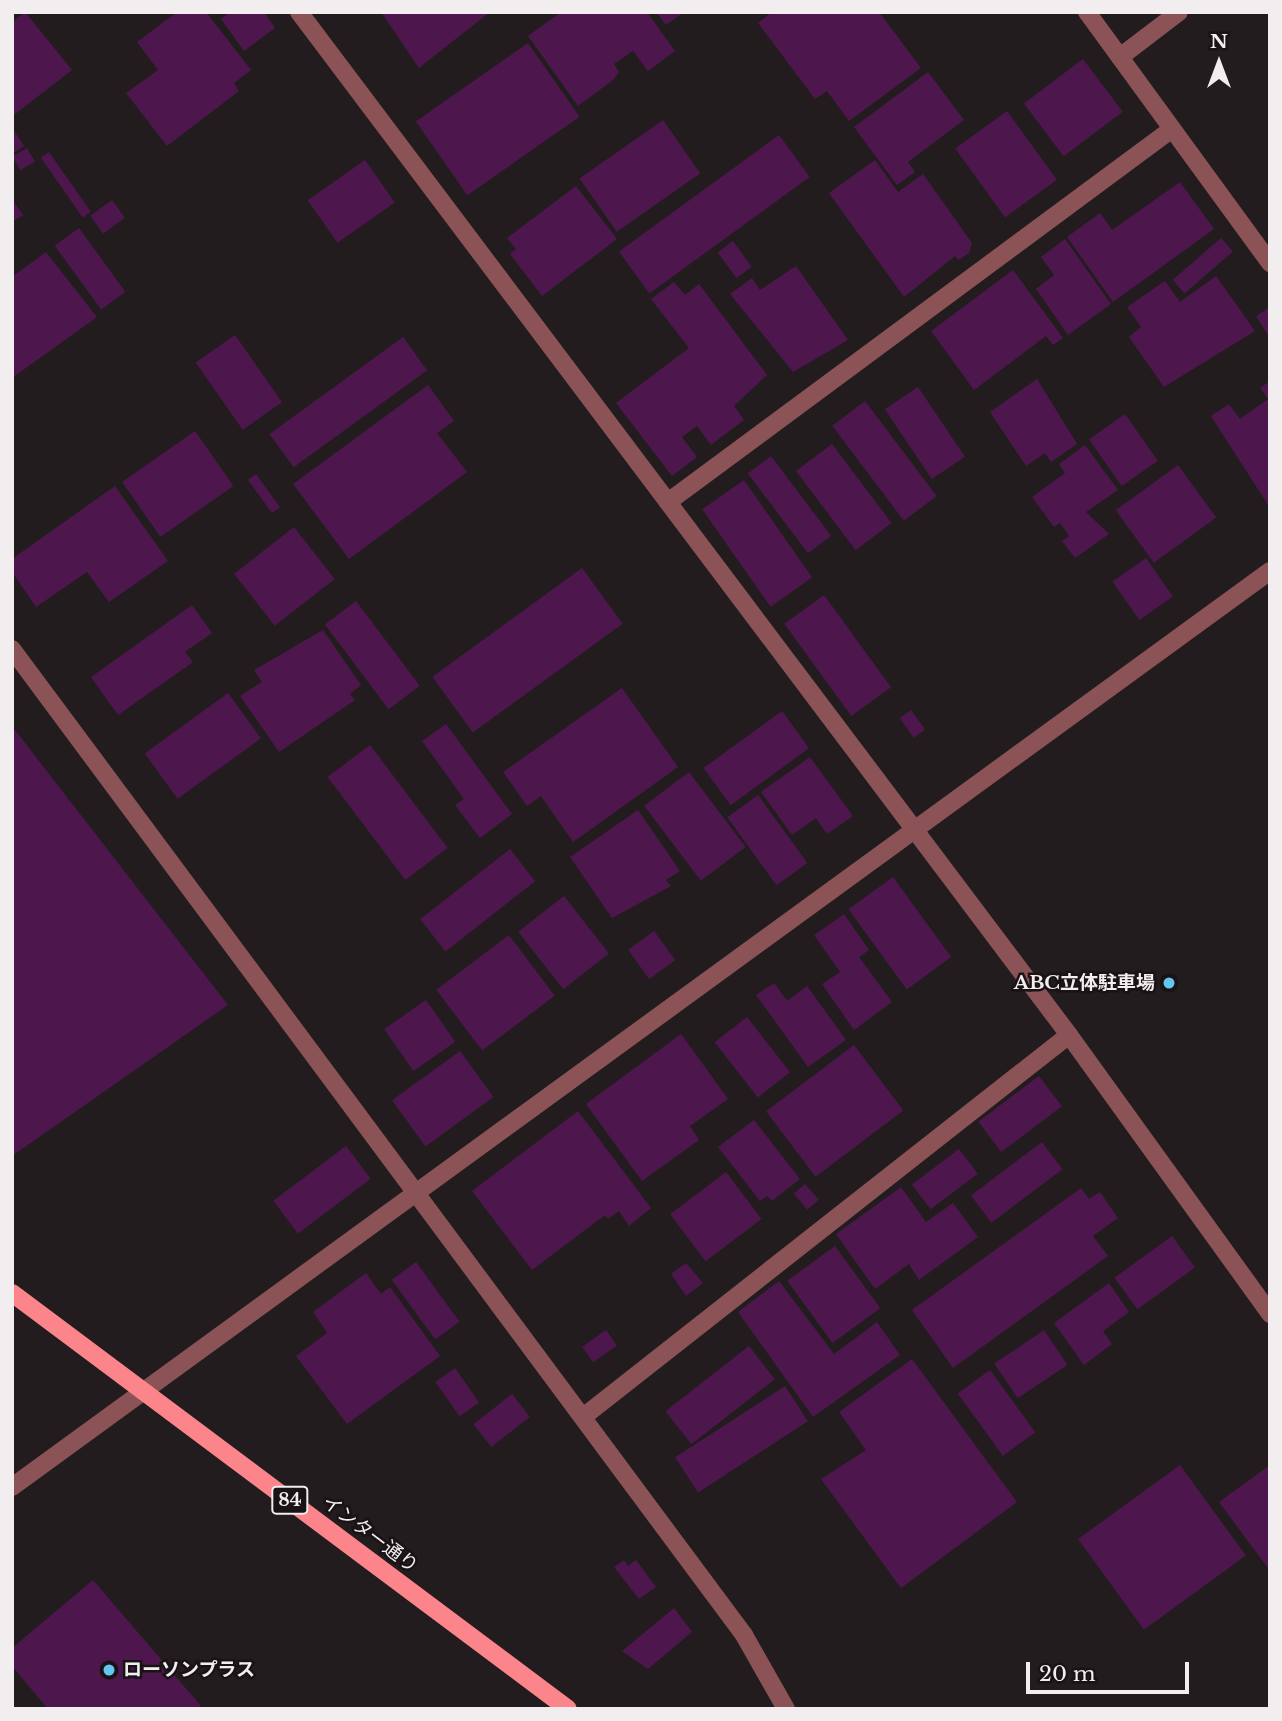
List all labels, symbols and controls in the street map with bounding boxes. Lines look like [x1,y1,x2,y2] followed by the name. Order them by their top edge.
[1184,28,1254,98] north arrow
[1210,30,1228,53] text: N
[1014,972,1155,994] place label: ABC立体駐車場
[1161,975,1177,991] marker: ABC立体駐車場
[271,1485,309,1514] road number: 84
[318,1491,422,1577] street label: インター通り
[1030,1648,1193,1692] scale bar
[123,1659,256,1681] place label: ローソンプラス
[1039,1661,1096,1687] text: 20 m
[101,1662,117,1678] marker: ローソンプラス

